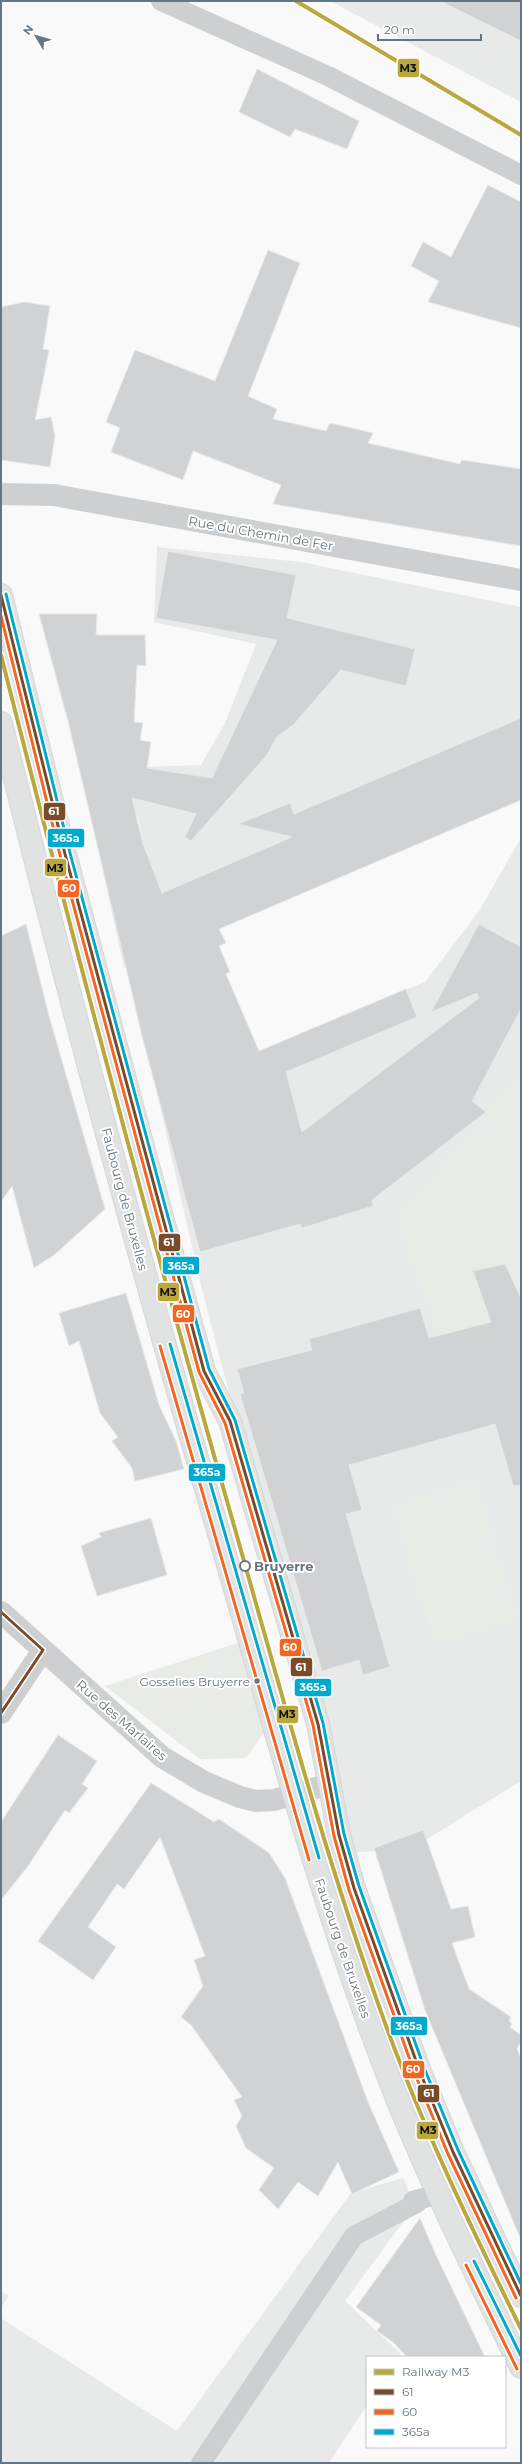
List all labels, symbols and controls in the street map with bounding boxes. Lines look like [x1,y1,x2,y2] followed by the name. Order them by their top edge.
[16,16,56,56] north arrow
[378,16,481,42] scale bar
[20,22,36,38] text: N
[384,22,415,37] text: 20 m
[397,58,420,78] line badge: M3
[399,61,417,75] text: M3
[187,512,335,554] street label: Rue du Chemin de Fer
[43,802,66,821] line badge: 61
[48,804,60,818] text: 61
[47,828,85,848] line badge: 365a
[52,831,80,845] text: 365a
[44,858,67,877] line badge: M3
[46,861,64,875] text: M3
[57,879,80,898] line badge: 60
[62,881,77,895] text: 60
[98,1126,152,1272] street label: Faubourg de Bruxelles
[158,1233,181,1252] line badge: 61
[163,1235,175,1249] text: 61
[162,1256,200,1275] line badge: 365a
[167,1259,195,1273] text: 365a
[157,1282,180,1302] line badge: M3
[159,1285,177,1299] text: M3
[172,1304,195,1323] line badge: 60
[176,1307,191,1321] text: 60
[188,1463,226,1482] line badge: 365a
[193,1465,221,1479] text: 365a
[254,1558,314,1574] place label: Bruyerre
[239,1560,251,1572] marker: Bruyerre
[279,1638,302,1657] line badge: 60
[283,1640,298,1654] text: 60
[290,1657,313,1677] line badge: 61
[295,1660,307,1674] text: 61
[139,1674,250,1689] place label: Gosselies Bruyerre
[73,1676,171,1764] street label: Rue des Marlaires
[252,1676,262,1686] marker: Gosselies Bruyerre
[294,1678,332,1697] line badge: 365a
[299,1680,327,1694] text: 365a
[276,1705,299,1724] line badge: M3
[278,1707,296,1721] text: M3
[312,1876,374,2020] street label: Faubourg de Bruxelles
[390,2016,428,2036] line badge: 365a
[395,2019,423,2033] text: 365a
[402,2060,425,2079] line badge: 60
[406,2062,421,2076] text: 60
[417,2084,440,2103] line badge: 61
[423,2086,435,2100] text: 61
[416,2121,439,2140] line badge: M3
[419,2123,437,2137] text: M3
[366,2356,506,2448] legend
[402,2364,469,2379] text: Railway M3
[402,2384,414,2399] text: 61
[402,2404,417,2419] text: 60
[402,2424,430,2439] text: 365a

